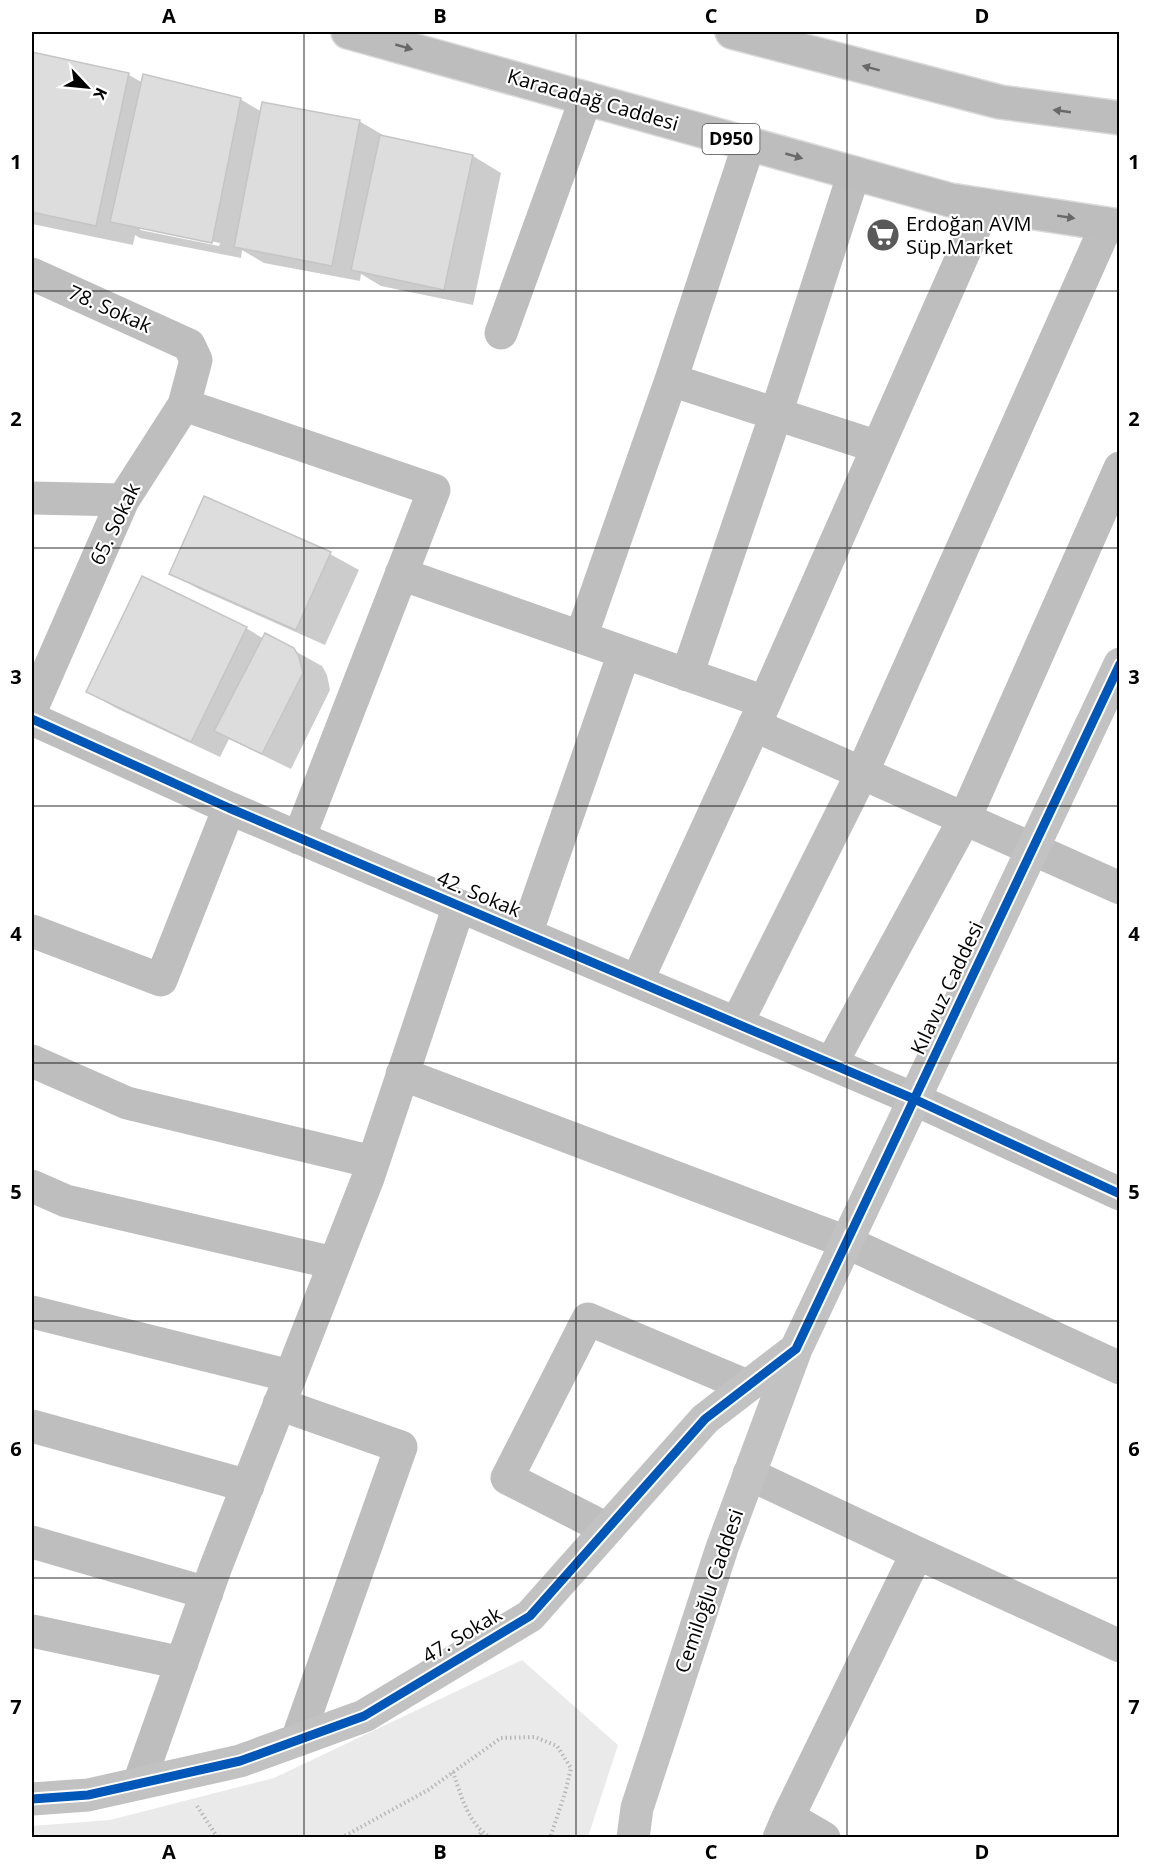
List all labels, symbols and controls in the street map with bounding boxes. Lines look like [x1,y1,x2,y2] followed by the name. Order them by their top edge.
[162,2,176,29] text: A
[433,2,447,29] text: B
[705,2,718,29] text: C
[975,2,989,29] text: D
[395,43,413,53] one-way arrow
[57,57,117,117] north arrow
[504,62,682,137] street label: Karacadağ Caddesi
[862,63,881,73] one-way arrow
[88,84,113,104] text: K
[1052,106,1071,115] one-way arrow
[702,124,760,154] road number: D950
[10,148,22,175] text: 1
[1128,148,1140,175] text: 1
[785,152,803,161] one-way arrow
[906,210,1032,260] place label: Erdoğan AVM Süp.Market
[1056,213,1075,222] one-way arrow
[865,217,901,253] supermarket icon: Erdoğan AVM Süp.Market
[64,278,157,339] street label: 78. Sokak
[10,405,22,432] text: 2
[1128,405,1140,432] text: 2
[83,478,146,569] street label: 65. Sokak
[10,663,22,690] text: 3
[1128,663,1140,690] text: 3
[433,864,526,923] street label: 42. Sokak
[904,917,989,1059] street label: Kılavuz Caddesi
[10,920,22,947] text: 4
[1128,920,1140,947] text: 4
[10,1178,22,1205] text: 5
[1128,1178,1140,1205] text: 5
[10,1435,22,1462] text: 6
[1128,1435,1140,1462] text: 6
[668,1505,749,1676] street label: Cemiloğlu Caddesi
[417,1600,507,1669] street label: 47. Sokak
[10,1693,22,1720] text: 7
[1128,1693,1140,1720] text: 7
[162,1838,176,1865] text: A
[433,1838,447,1865] text: B
[705,1838,718,1865] text: C
[975,1838,989,1865] text: D

